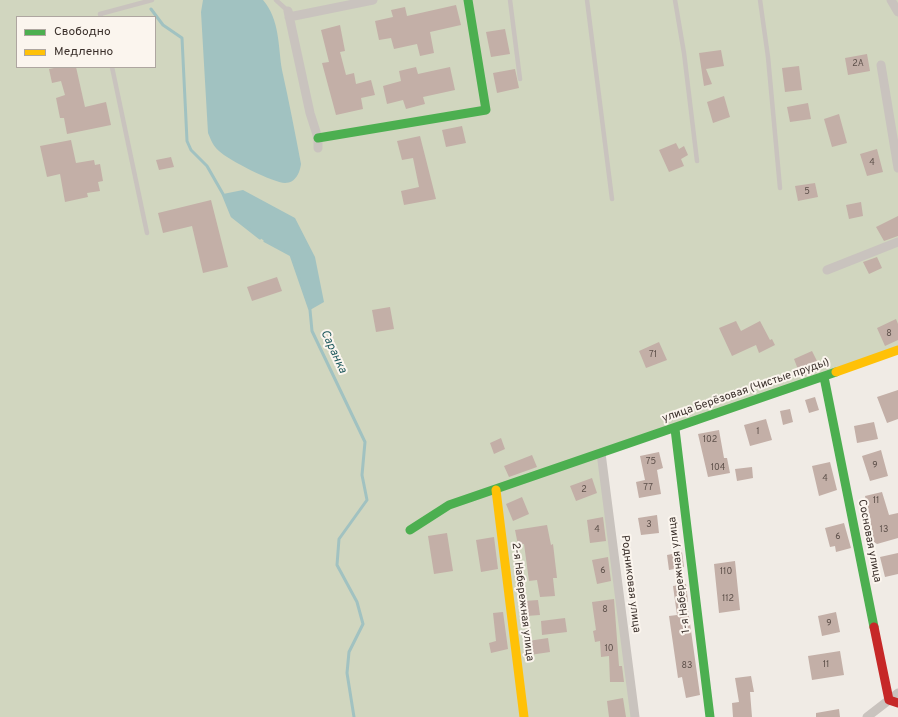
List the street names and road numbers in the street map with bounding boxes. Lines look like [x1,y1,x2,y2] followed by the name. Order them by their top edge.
[661,356,831,426] street label: улица Берёзовая (Чистые пруды)
[854,498,884,584] street label: Сосновая улица
[666,516,694,634] street label: 1-я Набережная улица
[617,534,643,634] street label: Родниковая улица
[508,542,536,662] street label: 2-я Набережная улица

